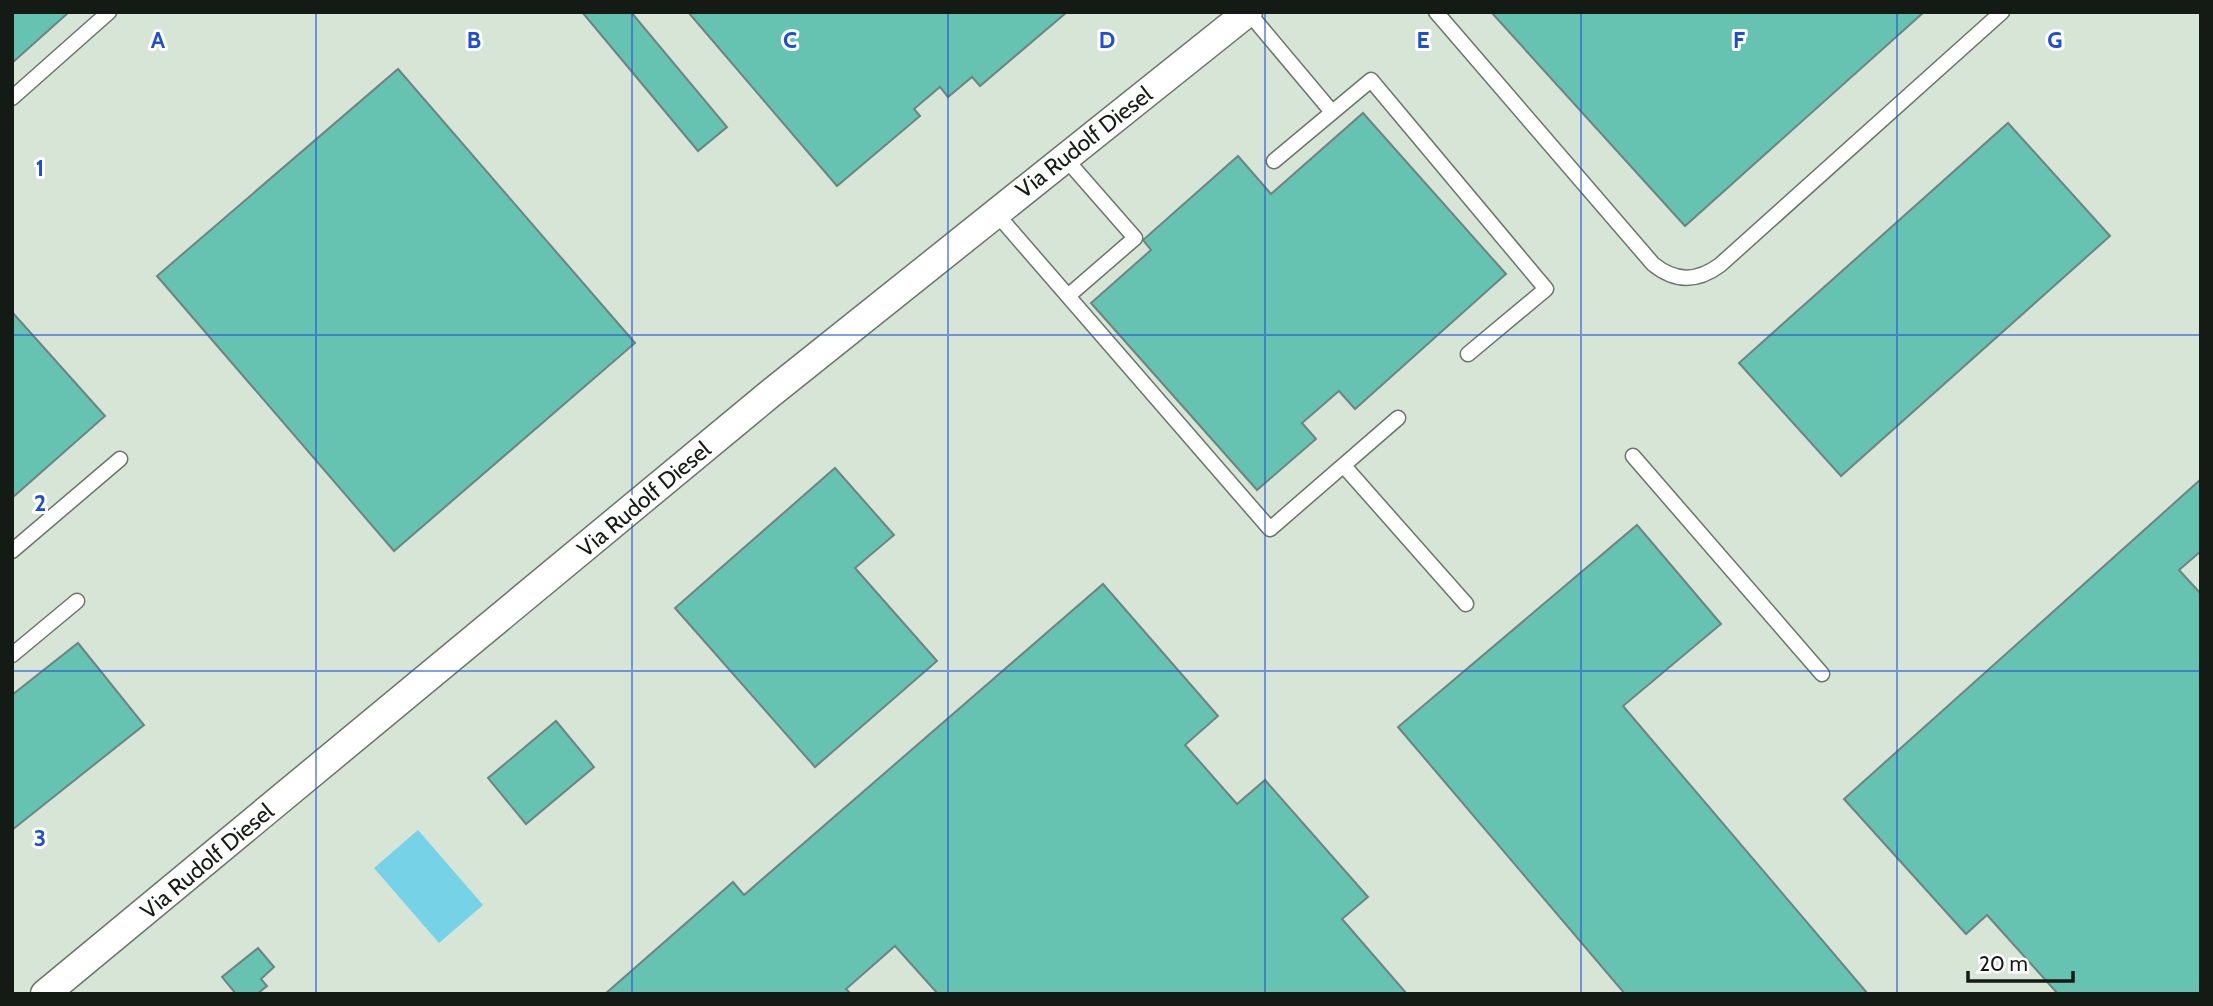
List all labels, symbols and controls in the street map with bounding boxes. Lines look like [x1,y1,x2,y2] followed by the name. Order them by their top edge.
[151,26,166,54] text: A
[467,26,481,54] text: B
[783,26,797,54] text: C
[1099,26,1115,54] text: D
[1416,26,1430,54] text: E
[1733,26,1745,54] text: F
[2047,26,2063,54] text: G
[1010,80,1158,204] street label: Via Rudolf Diesel
[36,154,44,182] text: 1
[572,435,717,563] street label: Via Rudolf Diesel
[34,489,46,517] text: 2
[135,797,280,925] street label: Via Rudolf Diesel
[34,824,46,852] text: 3
[1968,940,2073,984] scale bar
[1979,951,2028,976] text: 20 m

